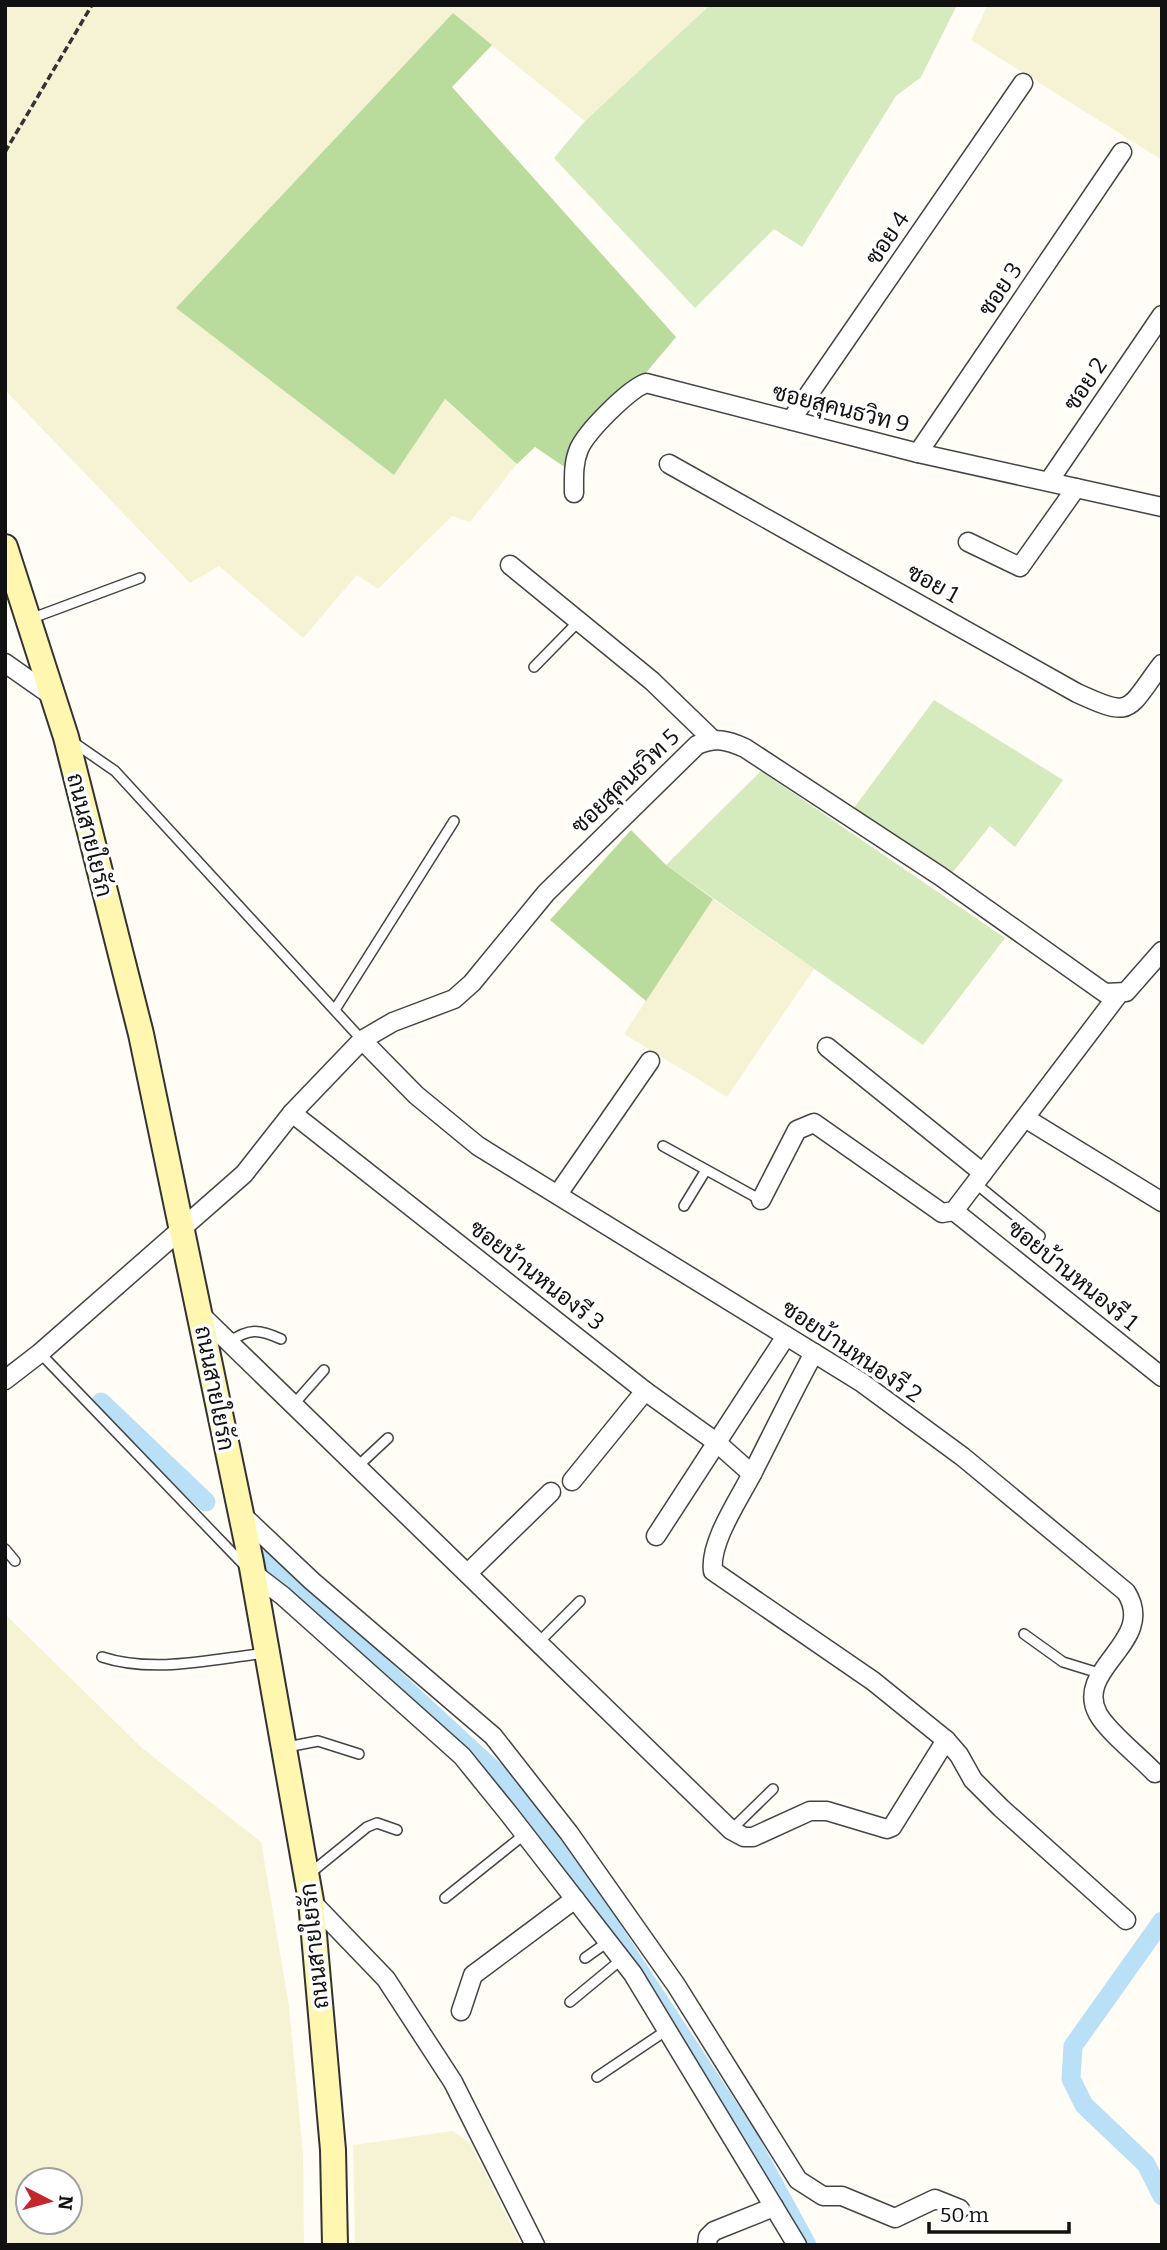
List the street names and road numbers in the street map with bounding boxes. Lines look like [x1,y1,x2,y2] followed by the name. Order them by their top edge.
[859,205,915,270] street label: ซอย 4
[972,257,1028,321] street label: ซอย 3
[1057,352,1113,416] street label: ซอย 2
[769,377,912,440] street label: ซอยสุคนธวิท 9
[902,557,964,609] street label: ซอย 1
[565,723,686,841] street label: ซอยสุคนธวิท 5
[61,770,121,900] street label: ถนนสายใยรัก
[464,1213,611,1336] street label: ซอยบ้านหนองรี 3
[1002,1213,1145,1337] street label: ซอยบ้านหนองรี 1
[777,1293,928,1408] street label: ซอยบ้านหนองรี 2
[189,1323,243,1453] street label: ถนนสายใยรัก
[291,1882,335,2011] street label: ถนนสายใยรัก

